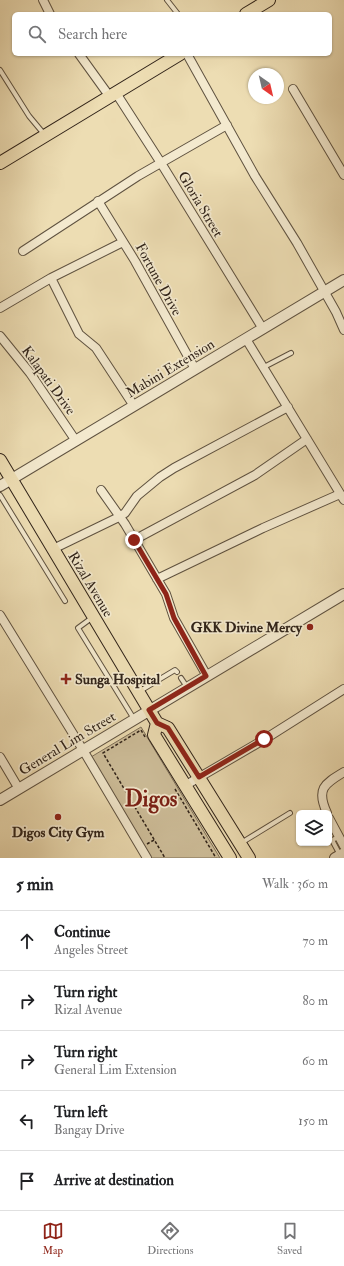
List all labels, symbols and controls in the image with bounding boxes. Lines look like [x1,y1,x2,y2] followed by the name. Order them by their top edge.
[12,12,332,56] search box
[26,23,48,45] icon: search
[58,25,127,44] text: Search here
[248,68,284,104] north arrow
[174,168,227,240] street label: Gloria Street
[132,240,186,319] street label: Fortune Drive
[123,335,217,401] street label: Mabini Extension
[17,343,79,419] street label: Kalapati Drive
[125,531,143,549] route end
[64,548,117,620] street label: Rizal Avenue
[191,619,303,637] place label: GKK Divine Mercy
[305,622,315,632] marker: GKK Divine Mercy
[75,671,161,689] place label: Sunga Hospital
[60,673,72,685] marker: Sunga Hospital
[16,708,119,779] street label: General Lim Street
[255,730,273,748] route start
[125,785,178,814] district label: Digos
[296,810,332,846] map controls
[296,810,332,846] button: layers
[53,812,63,822] marker: Digos City Gym
[12,824,104,842] place label: Digos City Gym
[16,874,54,895] text: 5 min
[262,876,328,892] text: Walk · 360 m
[54,923,110,942] text: Continue
[16,930,38,952] icon: ahead
[303,933,328,949] text: 70 m
[54,942,128,958] text: Angeles Street
[54,983,117,1002] text: Turn right
[16,990,38,1012] icon: right
[302,993,328,1009] text: 80 m
[54,1002,122,1018] text: Rizal Avenue
[54,1043,117,1062] text: Turn right
[16,1050,38,1072] icon: right
[302,1053,328,1069] text: 60 m
[54,1062,177,1078] text: General Lim Extension
[54,1103,108,1122] text: Turn left
[16,1110,38,1132] icon: left
[298,1113,328,1129] text: 150 m
[54,1122,124,1138] text: Bangay Drive
[16,1170,38,1192] icon: arrive
[54,1171,174,1190] text: Arrive at destination
[42,1220,64,1257] tab: Map
[147,1220,194,1257] tab: Directions
[277,1220,302,1257] tab: Saved

